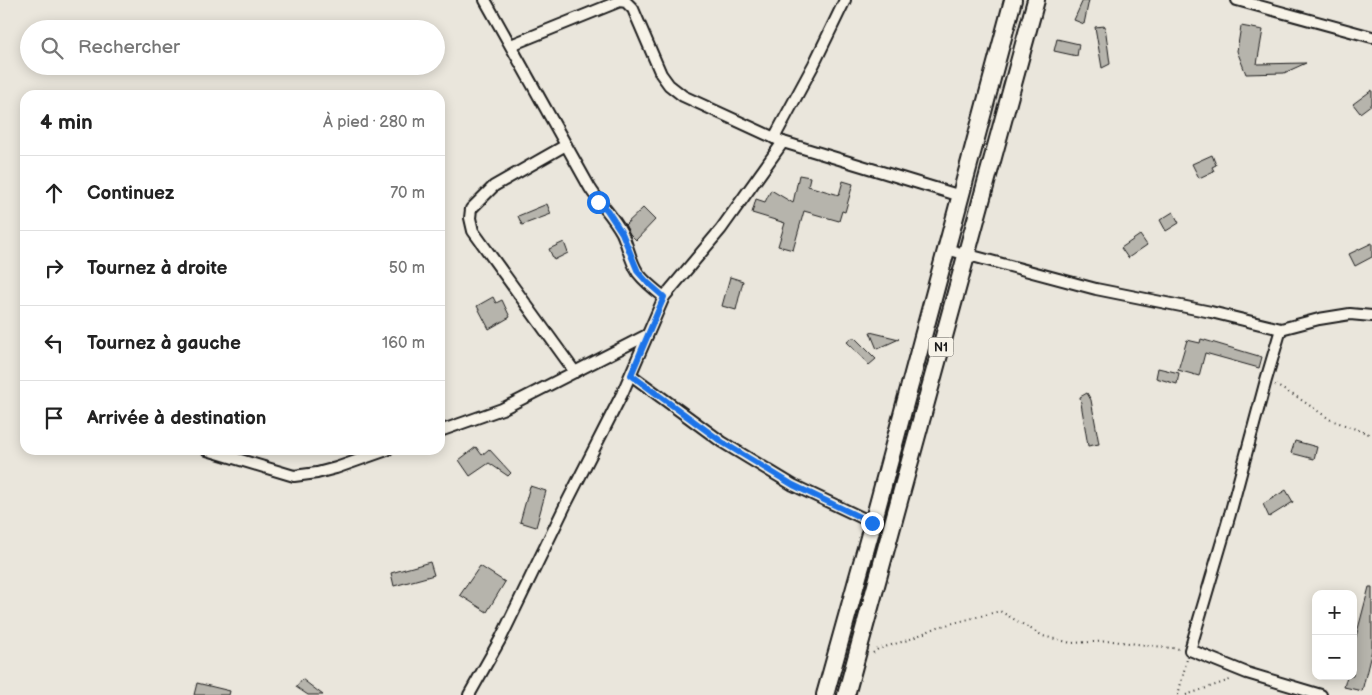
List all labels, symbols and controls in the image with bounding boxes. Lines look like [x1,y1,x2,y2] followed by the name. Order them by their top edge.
[20,20,445,75] search box
[38,34,66,62] icon: search
[78,36,180,59] text: Rechercher
[40,110,93,135] text: 4 min
[323,113,425,132] text: À pied · 280 m
[40,179,68,207] icon: ahead
[87,182,174,205] text: Continuez
[390,184,425,203] text: 70 m
[587,191,610,214] route start
[40,254,68,282] icon: right
[87,257,228,280] text: Tournez à droite
[389,259,425,278] text: 50 m
[40,329,68,357] icon: left
[87,332,241,355] text: Tournez à gauche
[382,334,425,353] text: 160 m
[928,338,954,357] road number: N1
[40,404,68,432] icon: arrive
[87,407,266,430] text: Arrivée à destination
[861,512,884,535] route end
[1312,590,1357,680] map controls
[1312,590,1357,635] button: +
[1312,635,1357,680] button: −

